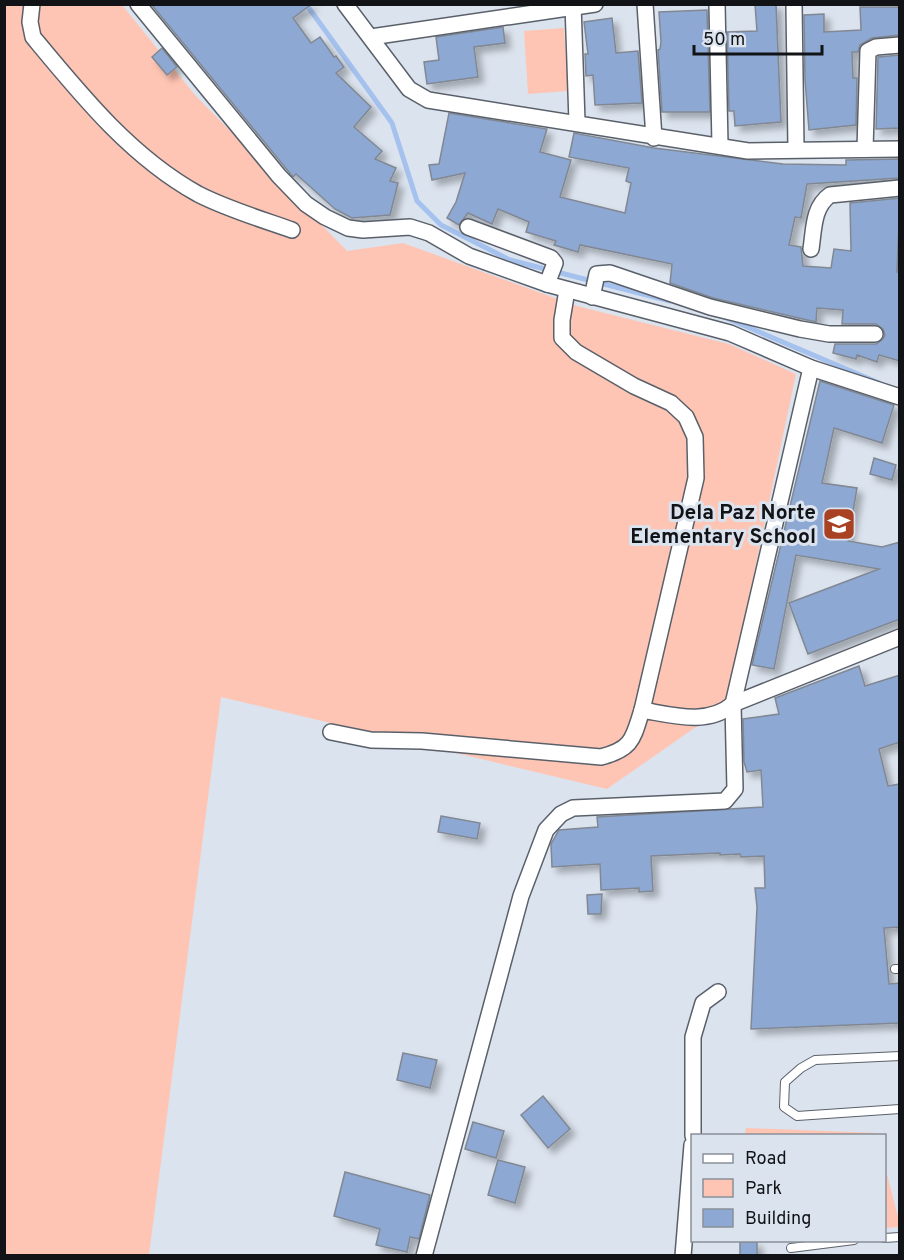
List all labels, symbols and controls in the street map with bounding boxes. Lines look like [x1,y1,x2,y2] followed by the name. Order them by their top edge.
[694,18,822,56] scale bar
[703,29,745,52] text: 50 m
[630,500,816,551] place label: Dela Paz Norte Elementary School
[821,506,857,542] school or university icon: Dela Paz Norte Elementary School
[691,1134,886,1242] legend
[745,1148,787,1171] text: Road
[745,1178,782,1201] text: Park
[745,1208,811,1231] text: Building

